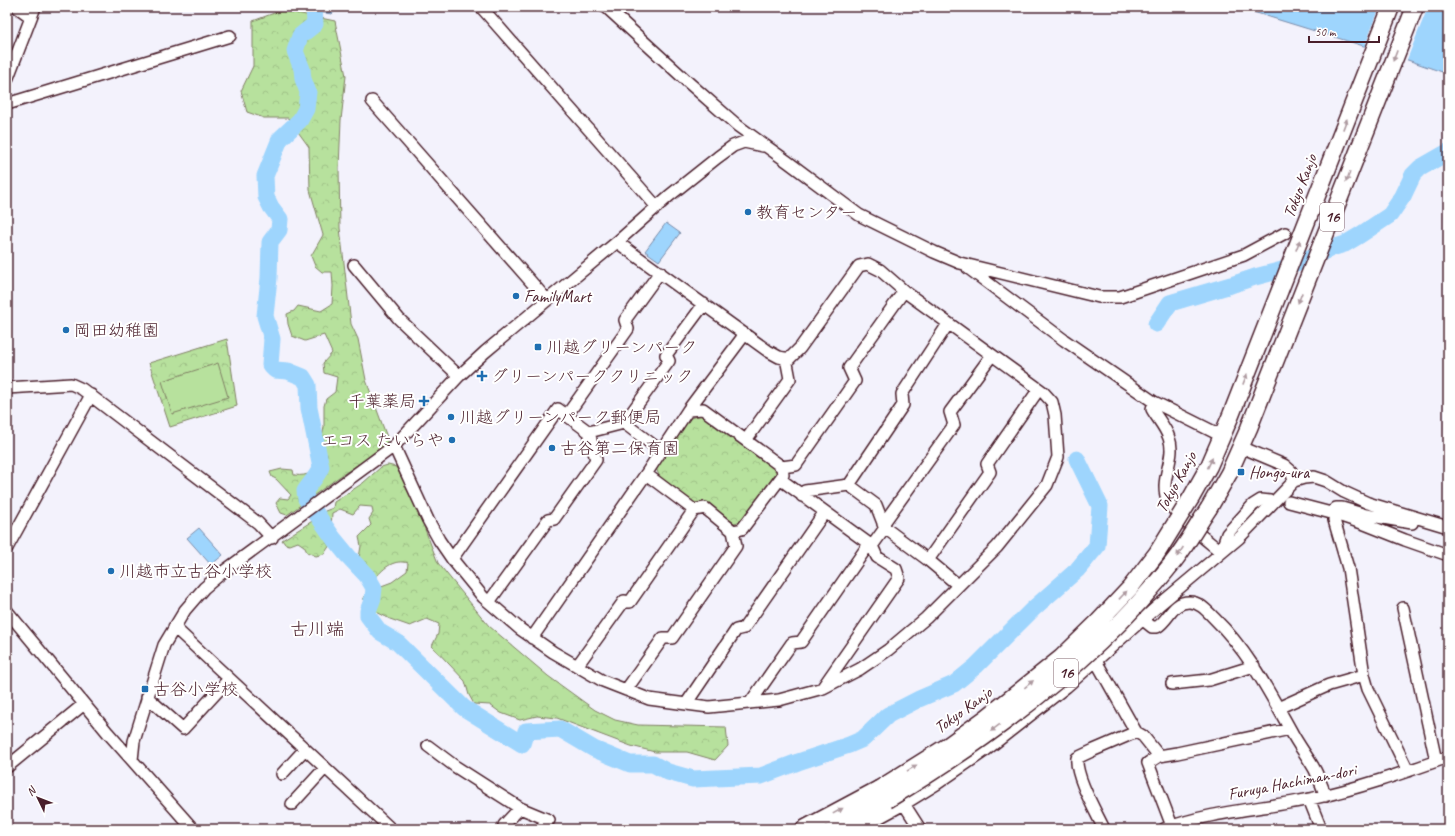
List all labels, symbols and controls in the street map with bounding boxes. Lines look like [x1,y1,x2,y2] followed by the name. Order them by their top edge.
[1309,18,1379,44] scale bar
[1315,24,1337,40] text: 50 m
[1392,51,1398,63] one-way arrow
[1343,118,1349,130] one-way arrow
[1278,150,1322,221] street label: Tokyo Kanjo
[1344,172,1350,184] one-way arrow
[756,202,857,223] place label: 教育センター
[1320,203,1344,231] road number: 16
[743,207,753,217] marker: 教育センター
[1295,239,1301,251] one-way arrow
[524,286,593,307] place label: FamilyMart
[511,291,521,301] marker: FamilyMart
[1297,293,1303,305] one-way arrow
[74,320,159,341] place label: 岡田幼稚園
[61,325,71,335] marker: 岡田幼稚園
[546,337,697,358] place label: 川越グリーンパーク
[533,342,543,352] marker: 川越グリーンパーク
[491,366,693,387] place label: グリーンパーククリニック
[476,370,488,382] marker: グリーンパーククリニック
[1242,373,1248,385] one-way arrow
[348,391,416,412] place label: 千葉薬局
[419,396,429,406] marker: 千葉薬局
[459,407,661,428] place label: 川越グリーンパーク郵便局
[446,412,456,422] marker: 川越グリーンパーク郵便局
[321,430,444,451] place label: エコス たいらや
[447,435,457,445] marker: エコス たいらや
[560,438,679,459] place label: 古谷第二保育園
[547,443,557,453] marker: 古谷第二保育園
[1151,447,1202,516] street label: Tokyo Kanjo
[1207,458,1213,469] one-way arrow
[1249,462,1310,483] place label: Hongo-ura
[1236,467,1246,477] marker: Hongo-ura
[1176,547,1184,558] one-way arrow
[119,561,272,582] place label: 川越市立古谷小学校
[106,566,116,576] marker: 川越市立古谷小学校
[1118,590,1128,600] one-way arrow
[290,618,344,640] district label: 古川端
[1054,659,1078,687] road number: 16
[153,679,238,700] place label: 古谷小学校
[1023,680,1034,689] one-way arrow
[930,681,997,738] street label: Tokyo Kanjo
[140,684,150,694] marker: 古谷小学校
[990,724,1001,732] one-way arrow
[1226,759,1360,805] street label: Furuya Hachiman-dori
[906,765,918,772] one-way arrow
[18,778,58,818] north arrow
[23,782,40,798] text: N
[832,808,844,814] one-way arrow

